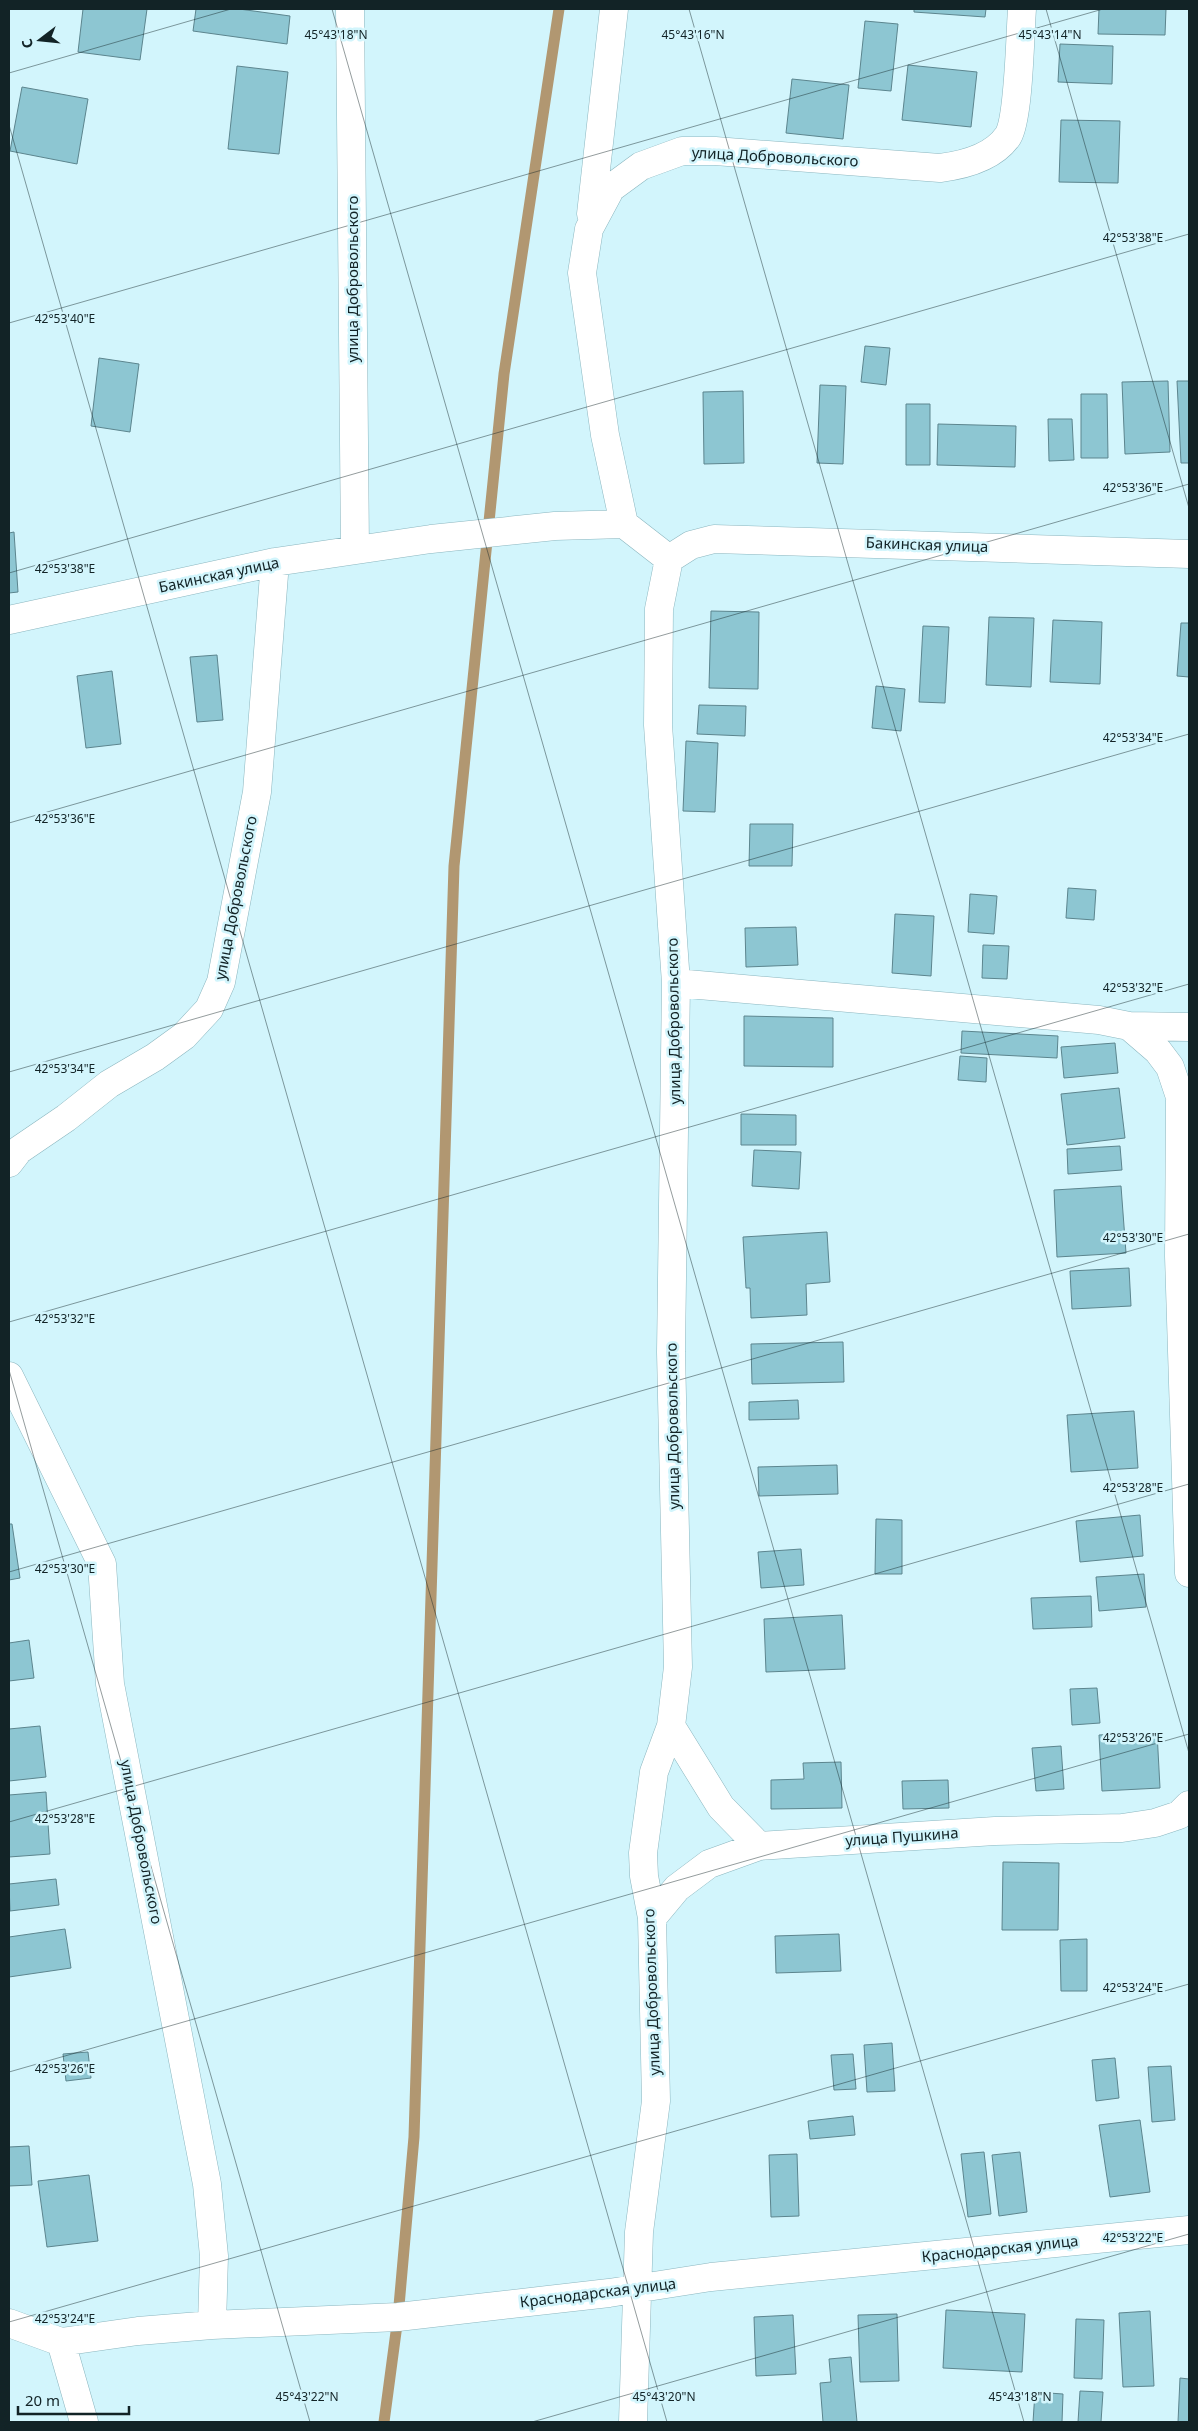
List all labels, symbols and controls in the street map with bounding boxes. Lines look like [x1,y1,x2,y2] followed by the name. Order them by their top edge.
[15,15,65,65] north arrow
[304,26,368,43] text: 45°43'18"N
[661,26,725,43] text: 45°43'16"N
[1018,26,1082,43] text: 45°43'14"N
[17,37,37,51] text: С
[691,142,859,170] street label: улица Добровольского
[342,195,362,362] street label: улица Добровольского
[1103,229,1163,246] text: 42°53'38"E
[35,310,95,327] text: 42°53'40"E
[1103,479,1163,496] text: 42°53'36"E
[865,532,989,556] street label: Бакинская улица
[157,552,281,597] street label: Бакинская улица
[35,560,95,577] text: 42°53'38"E
[1103,729,1163,746] text: 42°53'34"E
[35,810,95,827] text: 42°53'36"E
[209,814,261,982] street label: улица Добровольского
[662,937,684,1105] street label: улица Добровольского
[1103,979,1163,996] text: 42°53'32"E
[35,1060,95,1077] text: 42°53'34"E
[1103,1229,1163,1246] text: 42°53'30"E
[35,1310,95,1327] text: 42°53'32"E
[661,1342,683,1510] street label: улица Добровольского
[1103,1479,1163,1496] text: 42°53'28"E
[35,1560,95,1577] text: 42°53'30"E
[1103,1729,1163,1746] text: 42°53'26"E
[116,1758,168,1926] street label: улица Добровольского
[35,1810,95,1827] text: 42°53'28"E
[845,1822,959,1850] street label: улица Пушкина
[638,1908,664,2076] street label: улица Добровольского
[1103,1979,1163,1996] text: 42°53'24"E
[35,2060,95,2077] text: 42°53'26"E
[1103,2229,1163,2246] text: 42°53'22"E
[921,2230,1079,2266] street label: Краснодарская улица
[519,2273,677,2312] street label: Краснодарская улица
[35,2310,95,2327] text: 42°53'24"E
[18,2384,129,2416] scale bar
[275,2388,339,2405] text: 45°43'22"N
[632,2388,696,2405] text: 45°43'20"N
[988,2388,1052,2405] text: 45°43'18"N
[25,2390,60,2410] text: 20 m

